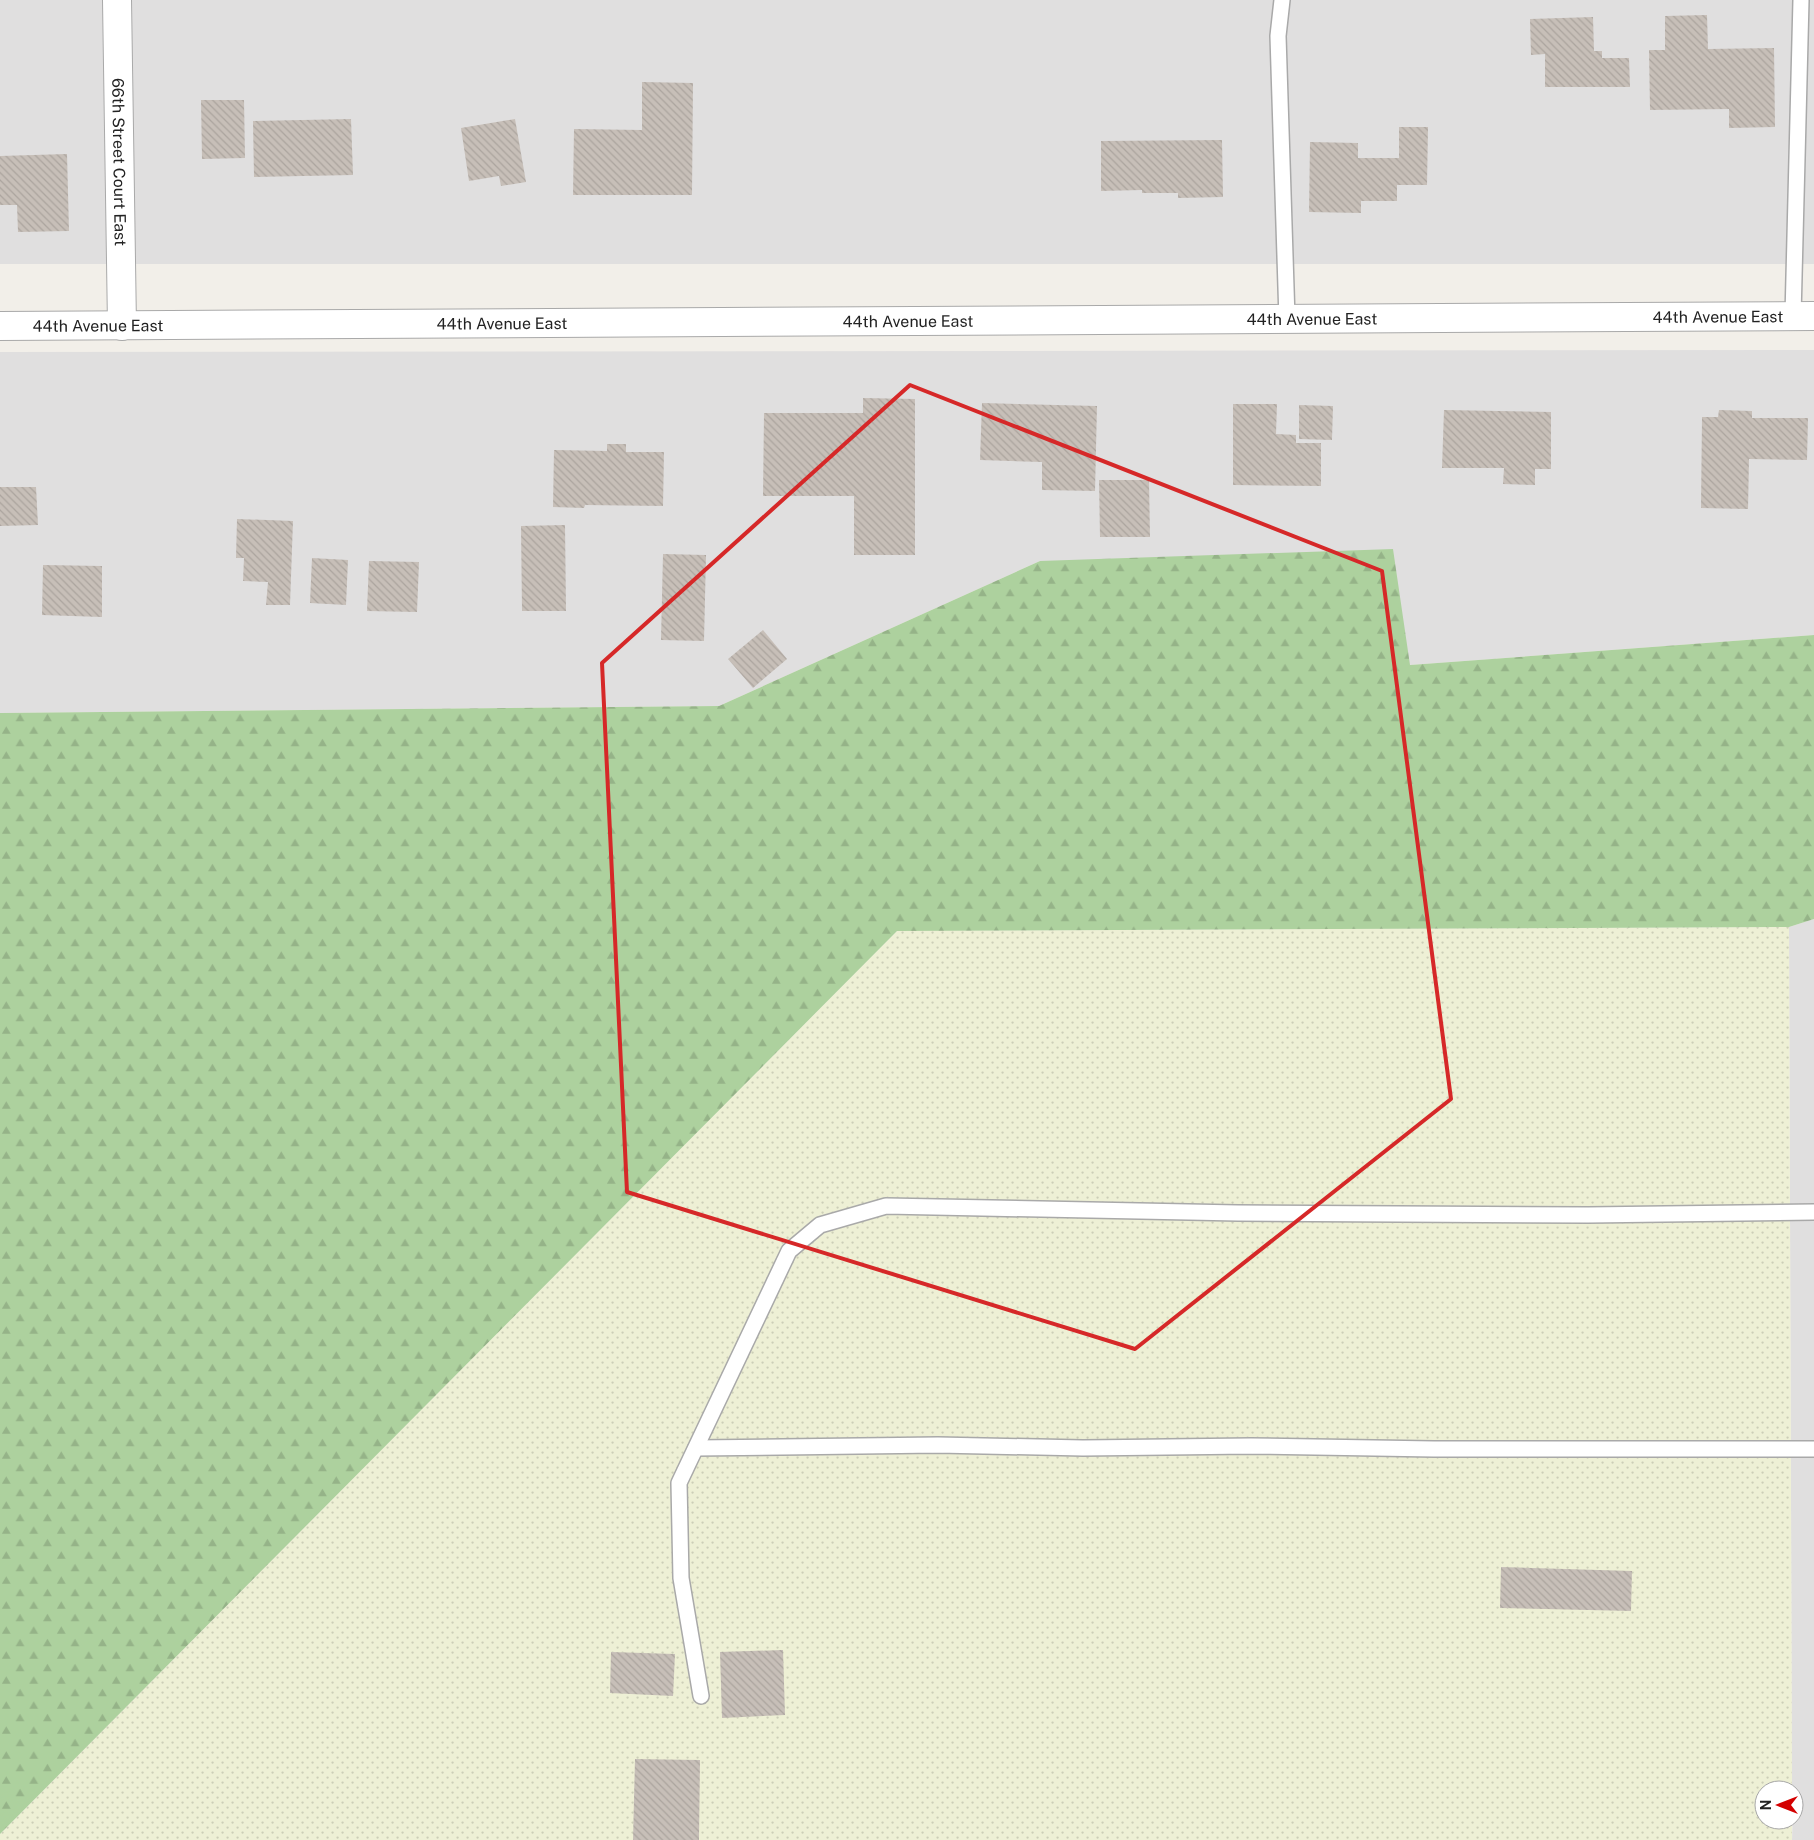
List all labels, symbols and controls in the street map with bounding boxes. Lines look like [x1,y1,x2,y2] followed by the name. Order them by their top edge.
[109,78,130,246] street label: 66th Street Court East
[1652,307,1784,326] street label: 44th Avenue East
[1246,309,1378,329] street label: 44th Avenue East
[842,311,974,331] street label: 44th Avenue East
[436,313,568,333] street label: 44th Avenue East
[32,316,164,335] street label: 44th Avenue East
[1754,1780,1804,1830] north arrow
[1758,1800,1774,1810] text: N

